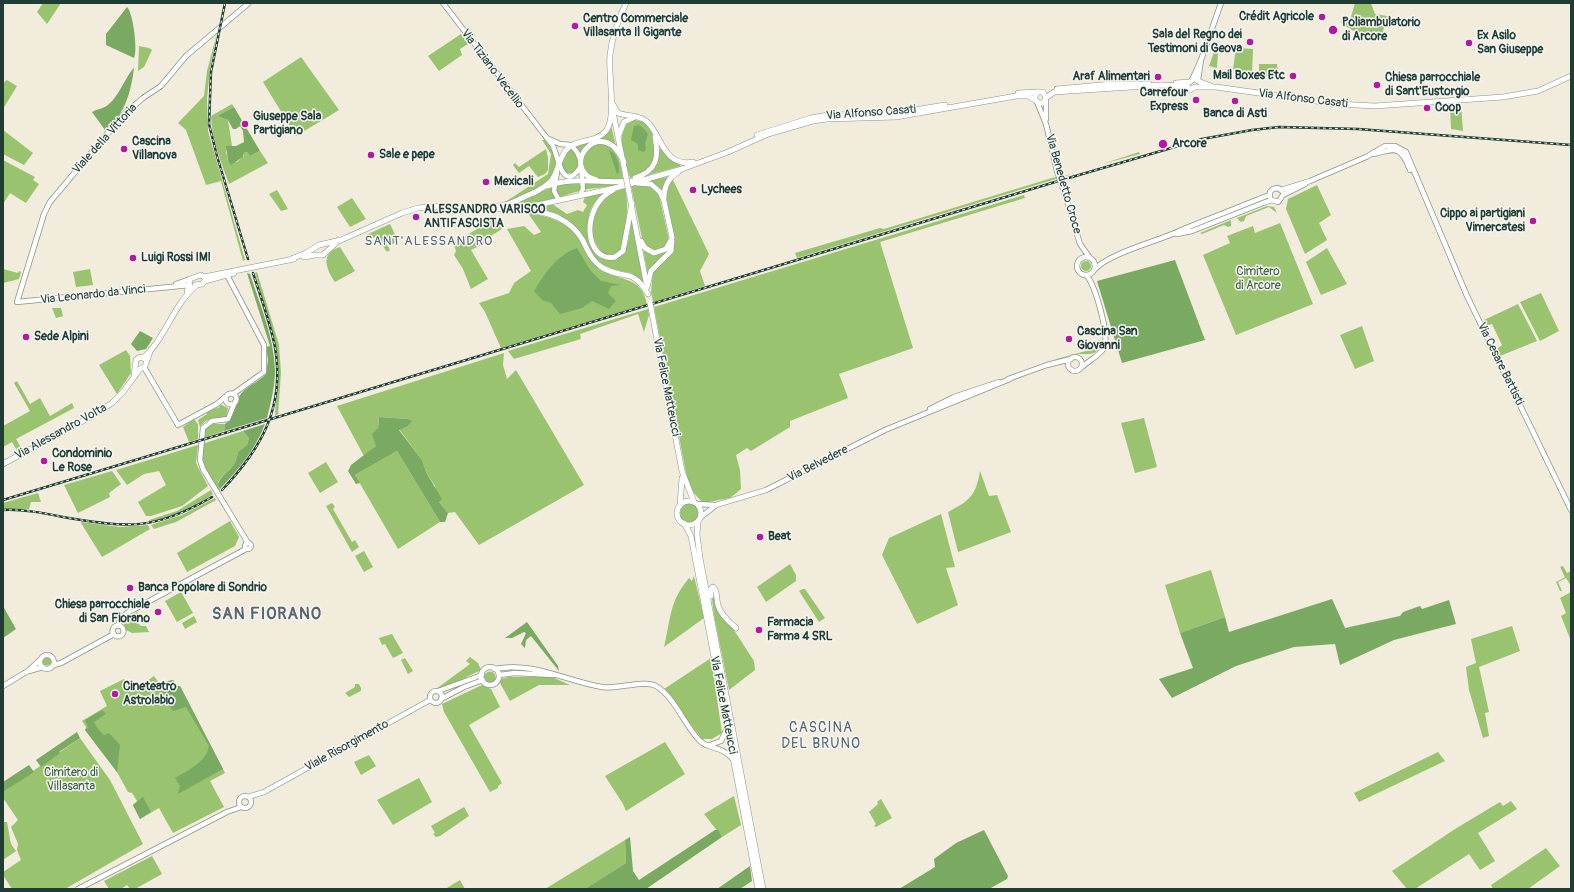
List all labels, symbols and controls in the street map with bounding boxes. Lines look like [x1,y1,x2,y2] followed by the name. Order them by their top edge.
[1239,10,1314,24] place label: Crédit Agricole
[583,12,688,40] place label: Centro Commerciale Villasanta Il Gigante
[1317,12,1327,22] marker: Crédit Agricole
[1342,16,1420,44] place label: Poliambulatorio di Arcore
[570,21,580,31] marker: Centro Commerciale Villasanta Il Gigante
[1327,24,1339,36] marker: Poliambulatorio di Arcore
[458,27,526,111] street label: Via Tiziano Vecellio
[1148,28,1242,56] place label: Sala del Regno dei Testimoni di Geova
[1477,29,1543,57] place label: Ex Asilo San Giuseppe
[1245,37,1255,47] marker: Sala del Regno dei Testimoni di Geova
[1464,38,1474,48] marker: Ex Asilo San Giuseppe
[1213,69,1285,83] place label: Mail Boxes Etc
[1073,70,1150,84] place label: Araf Alimentari
[1288,71,1298,81] marker: Mail Boxes Etc
[1385,71,1480,99] place label: Chiesa parrocchiale di Sant'Eustorgio
[1153,72,1163,82] marker: Araf Alimentari
[1372,80,1382,90] marker: Chiesa parrocchiale di Sant'Eustorgio
[1140,86,1188,114] place label: Carrefour Express
[1257,86,1349,112] street label: Via Alfonso Casati
[1191,95,1201,105] marker: Carrefour Express
[1230,96,1240,106] marker: Banca di Asti
[70,101,140,177] street label: Viale della Vittoria
[1435,101,1461,115] place label: Coop
[826,103,916,123] street label: Via Alfonso Casati
[1422,103,1432,113] marker: Coop
[1203,107,1267,121] place label: Banca di Asti
[253,110,321,138] place label: Giuseppe Sala Partigiano
[240,119,250,129] marker: Giuseppe Sala Partigiano
[1042,132,1084,236] street label: Via Benedetto Croce
[132,135,177,163] place label: Cascina Villanova
[1172,137,1207,151] place label: Arcore
[1157,138,1169,150] marker: Arcore
[119,144,129,154] marker: Cascina Villanova
[379,148,435,162] place label: Sale e pepe
[366,150,376,160] marker: Sale e pepe
[494,175,533,189] place label: Mexicali
[481,177,491,187] marker: Mexicali
[701,183,742,197] place label: Lychees
[688,185,698,195] marker: Lychees
[424,203,545,231] place label: ALESSANDRO VARISCO ANTIFASCISTA
[1440,207,1525,235] place label: Cippo ai partigiani Vimercatesi
[411,212,421,222] marker: ALESSANDRO VARISCO ANTIFASCISTA
[1528,216,1538,226] marker: Cippo ai partigiani Vimercatesi
[365,234,493,250] district label: SANT'ALESSANDRO
[141,251,211,265] place label: Luigi Rossi IMI
[128,253,138,263] marker: Luigi Rossi IMI
[1235,265,1281,293] park label: Cimitero di Arcore
[40,282,146,308] street label: Via Leonardo da Vinci
[1474,320,1526,408] street label: Via Cesare Battisti
[1077,325,1137,353] place label: Cascina San Giovanni
[34,330,89,344] place label: Sede Alpini
[21,332,31,342] marker: Sede Alpini
[1064,334,1074,344] marker: Cascina San Giovanni
[649,337,683,437] street label: Via Felice Matteucci
[13,401,109,463] street label: Via Alessandro Volta
[785,443,851,485] street label: Via Belvedere
[52,447,112,475] place label: Condominio Le Rose
[39,456,49,466] marker: Condominio Le Rose
[768,530,791,544] place label: Beat
[755,532,765,542] marker: Beat
[138,581,267,595] place label: Banca Popolare di Sondrio
[125,583,135,593] marker: Banca Popolare di Sondrio
[55,598,150,626] place label: Chiesa parrocchiale di San Fiorano
[212,605,322,625] district label: SAN FIORANO
[153,607,163,617] marker: Chiesa parrocchiale di San Fiorano
[767,616,832,644] place label: Farmacia Farma 4 SRL
[754,625,764,635] marker: Farmacia Farma 4 SRL
[706,655,740,755] street label: Via Felice Matteucci
[123,680,176,708] place label: Cineteatro Astrolabio
[110,689,120,699] marker: Cineteatro Astrolabio
[303,717,391,775] street label: Viale Risorgimento
[781,720,861,752] district label: CASCINA DEL BRUNO
[44,766,98,794] park label: Cimitero di Villasanta

